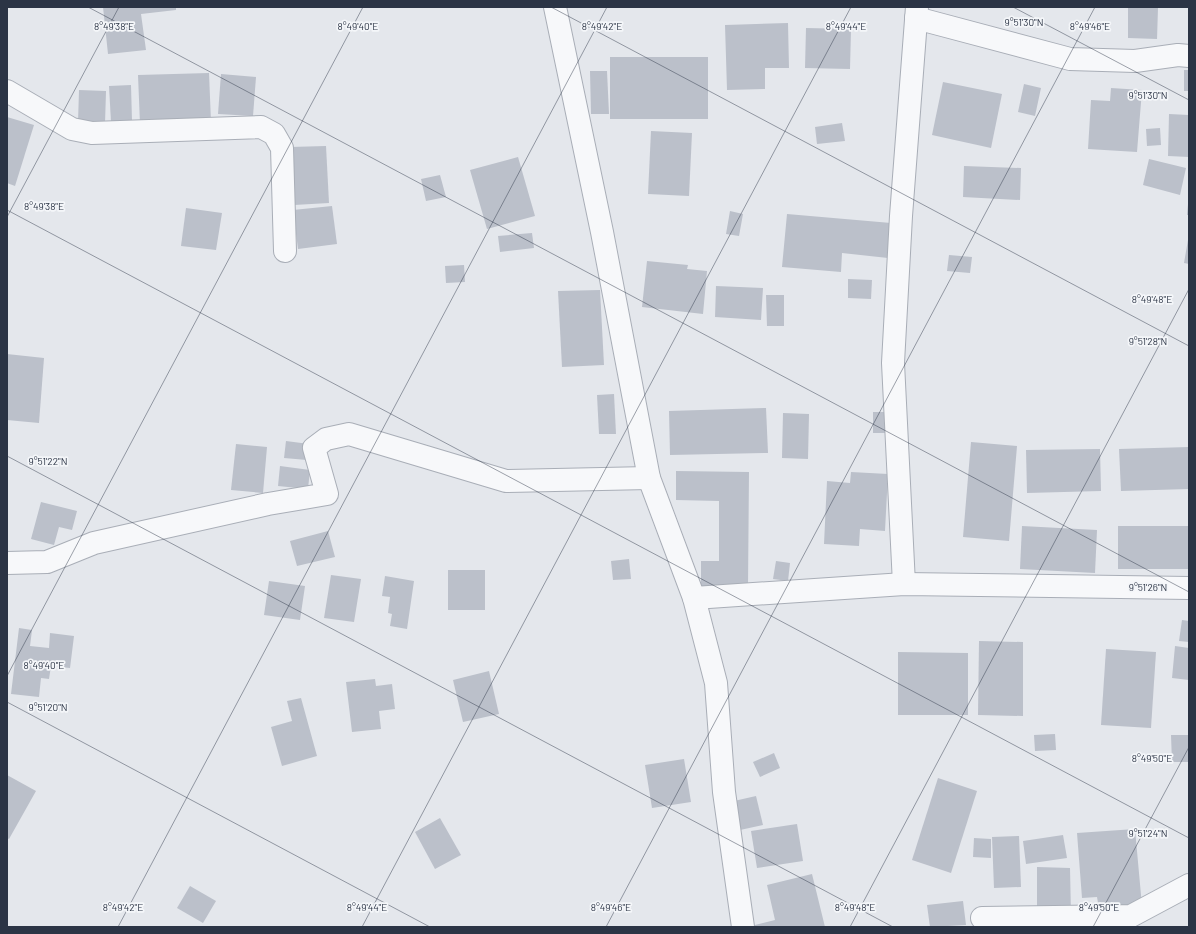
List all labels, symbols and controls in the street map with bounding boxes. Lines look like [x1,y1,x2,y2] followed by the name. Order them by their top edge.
[1005,16,1043,28] text: 9°51'30"N
[94,20,134,32] text: 8°49'38"E
[338,20,378,32] text: 8°49'40"E
[582,20,622,32] text: 8°49'42"E
[826,20,866,32] text: 8°49'44"E
[1070,20,1110,32] text: 8°49'46"E
[1129,89,1167,101] text: 9°51'30"N
[24,200,64,212] text: 8°49'38"E
[1132,293,1172,305] text: 8°49'48"E
[1129,335,1167,347] text: 9°51'28"N
[29,455,67,467] text: 9°51'22"N
[1129,581,1167,593] text: 9°51'26"N
[24,659,64,671] text: 8°49'40"E
[28,701,68,713] text: 9°51'20"N
[1132,752,1172,764] text: 8°49'50"E
[1129,827,1167,839] text: 9°51'24"N
[103,901,143,913] text: 8°49'42"E
[347,901,387,913] text: 8°49'44"E
[591,901,631,913] text: 8°49'46"E
[835,901,875,913] text: 8°49'48"E
[1079,901,1119,913] text: 8°49'50"E

